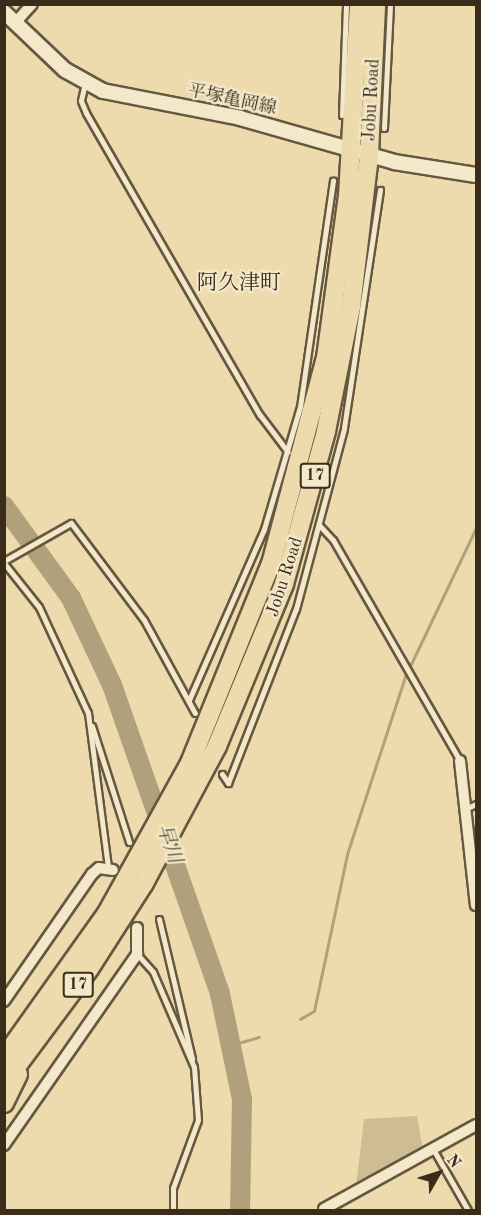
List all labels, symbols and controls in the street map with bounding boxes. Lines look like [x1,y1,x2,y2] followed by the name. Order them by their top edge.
[359,58,385,142] street label: Jobu Road
[186,80,278,120] street label: 平塚亀岡線
[197,271,281,297] district label: 阿久津町
[298,463,332,489] road number: 17
[262,534,308,620] street label: Jobu Road
[150,821,186,867] water label: 早川
[62,972,94,998] road number: 17
[409,1143,469,1203] north arrow
[443,1152,463,1171] text: N

